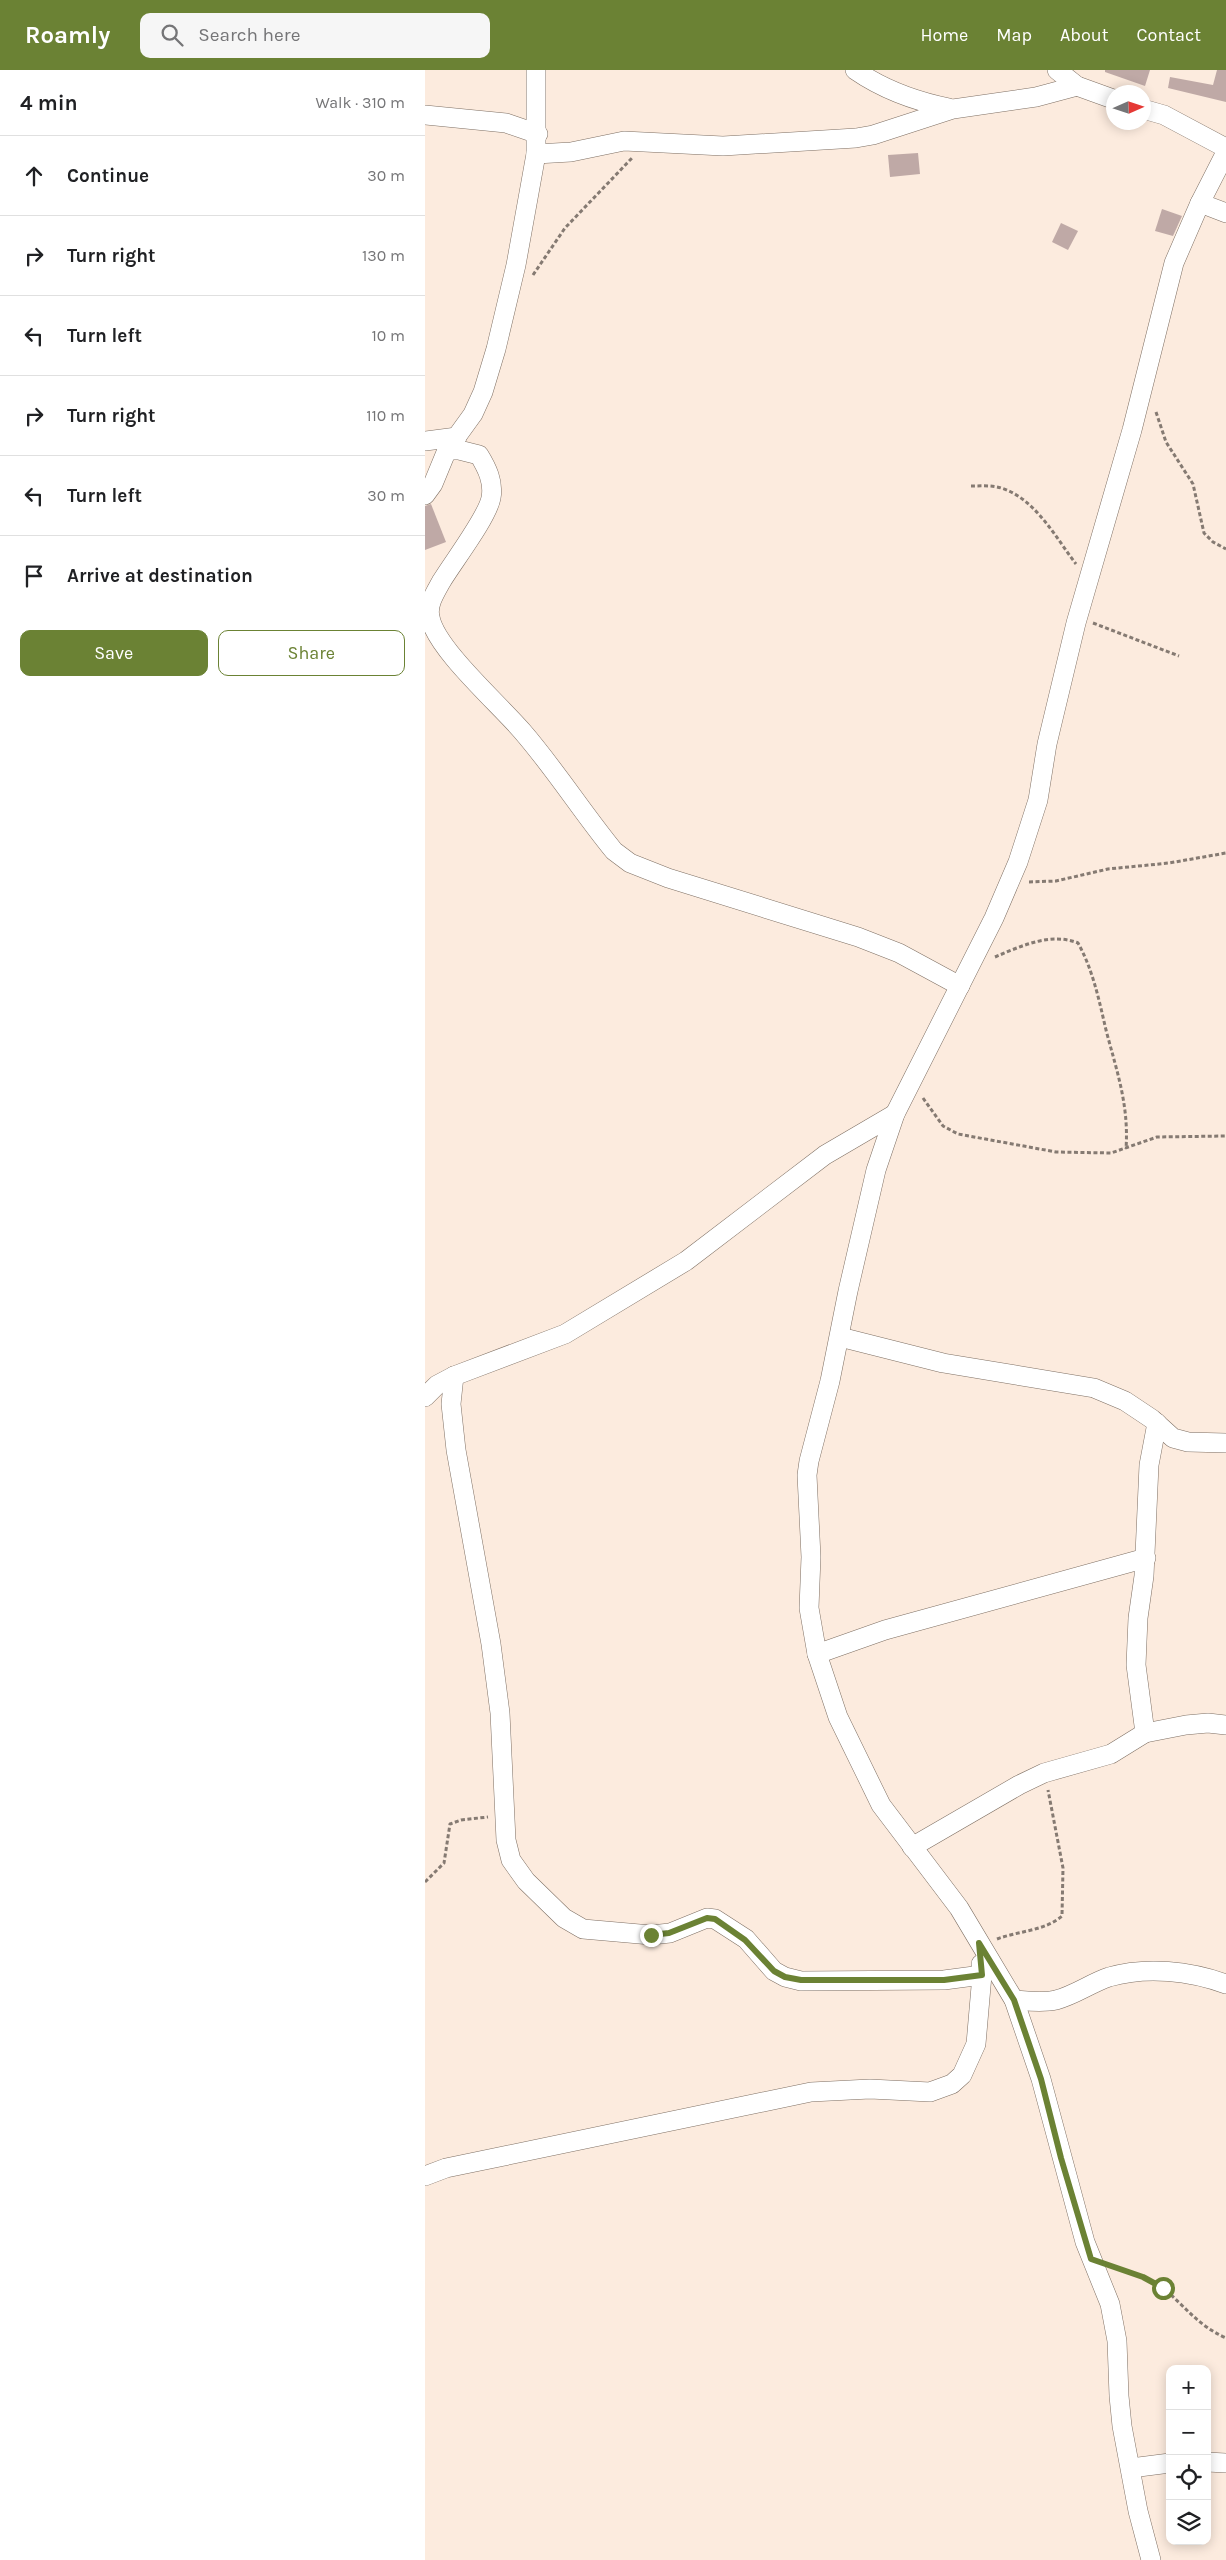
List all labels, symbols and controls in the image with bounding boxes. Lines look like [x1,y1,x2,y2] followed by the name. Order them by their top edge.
[140,13,490,58] search box
[25,21,110,49] text: Roamly
[158,21,186,49] icon: search
[198,24,300,46] text: Search here
[920,24,968,46] text: Home
[996,24,1032,46] text: Map
[1060,24,1109,46] text: About
[1137,24,1201,46] text: Contact
[1106,85,1151,130] north arrow
[20,91,78,115] text: 4 min
[315,93,405,112] text: Walk · 310 m
[20,162,48,190] icon: ahead
[67,165,149,187] text: Continue
[367,166,405,185] text: 30 m
[20,242,48,270] icon: right
[67,245,156,267] text: Turn right
[362,246,405,265] text: 130 m
[20,322,48,350] icon: left
[67,325,142,347] text: Turn left
[371,326,405,345] text: 10 m
[20,402,48,430] icon: right
[67,405,156,427] text: Turn right
[366,406,405,425] text: 110 m
[20,482,48,510] icon: left
[67,485,142,507] text: Turn left
[367,486,405,505] text: 30 m
[20,562,48,590] icon: arrive
[67,565,253,587] text: Arrive at destination
[20,630,208,676] button: Save
[218,630,405,676] button: Share
[640,1924,663,1947] route end
[1152,2277,1175,2300] route start
[1166,2365,1211,2545] map controls
[1166,2365,1211,2410] button: +
[1166,2410,1211,2455] button: −
[1166,2455,1211,2500] button: locate
[1166,2500,1211,2545] button: layers

